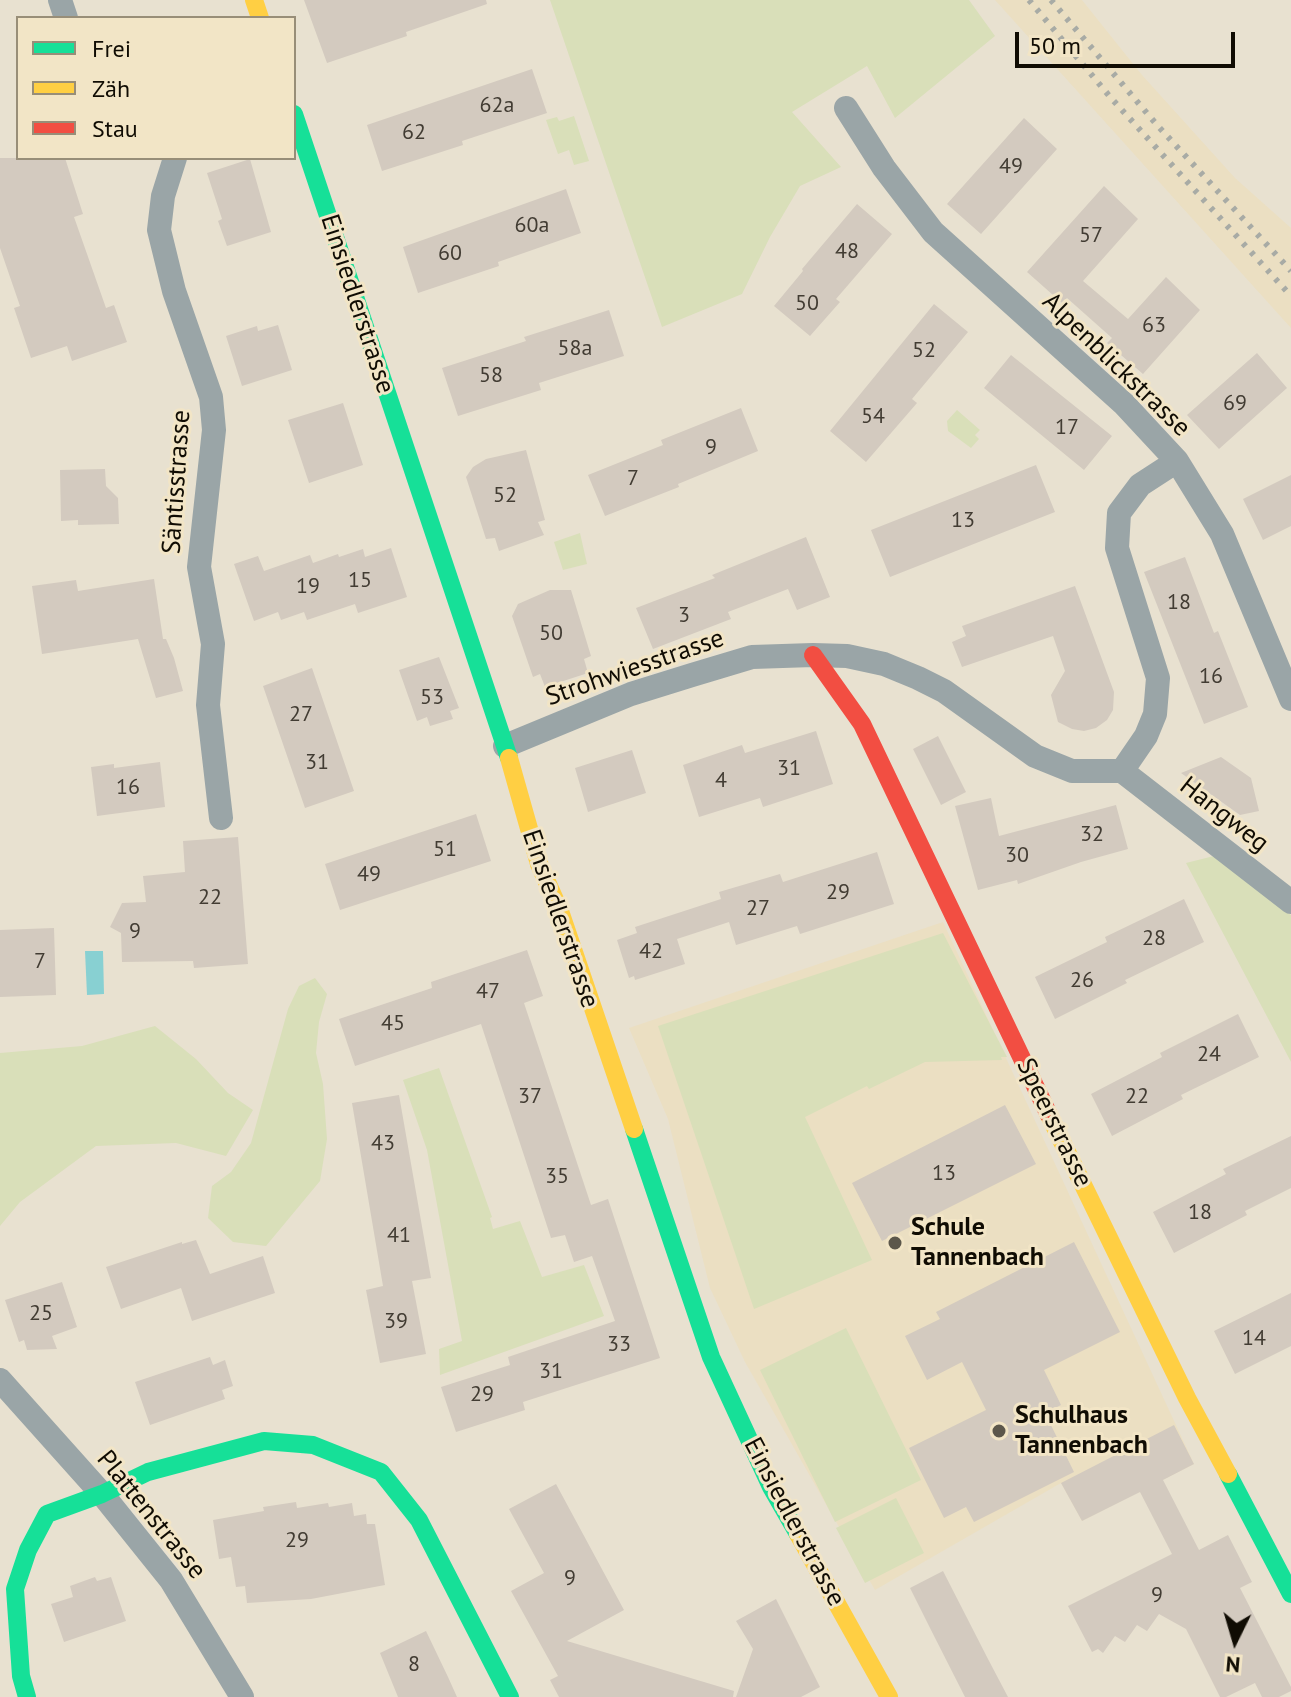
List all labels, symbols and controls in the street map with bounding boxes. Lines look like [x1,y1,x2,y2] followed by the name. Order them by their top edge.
[16,16,296,160] legend
[1019,16,1239,66] scale bar
[1029,30,1081,61] text: 50 m
[92,33,131,64] text: Frei
[92,73,130,104] text: Zäh
[480,93,514,119] house number: 62a
[92,113,138,144] text: Stau
[402,120,426,146] house number: 62
[999,154,1023,180] house number: 49
[313,211,401,397] street label: Einsiedlerstrasse
[515,213,549,239] house number: 60a
[1079,223,1103,249] house number: 57
[835,239,859,265] house number: 48
[438,241,462,267] house number: 60
[1036,287,1196,443] street label: Alpenblickstrasse
[795,291,819,317] house number: 50
[1142,313,1166,339] house number: 63
[558,336,592,362] house number: 58a
[912,338,936,364] house number: 52
[479,363,503,389] house number: 58
[1223,391,1247,417] house number: 69
[861,404,885,430] house number: 54
[156,409,198,555] street label: Säntisstrasse
[1055,415,1079,441] house number: 17
[705,435,717,461] house number: 9
[627,466,639,492] house number: 7
[493,483,517,509] house number: 52
[951,508,975,534] house number: 13
[348,568,372,594] house number: 15
[296,574,320,600] house number: 19
[1167,590,1191,616] house number: 18
[678,603,690,629] house number: 3
[539,621,563,647] house number: 50
[542,623,728,713] street label: Strohwiesstrasse
[1199,664,1223,690] house number: 16
[420,685,444,711] house number: 53
[289,702,313,728] house number: 27
[305,750,329,776] house number: 31
[777,756,801,782] house number: 31
[715,768,727,794] house number: 4
[1173,771,1275,859] street label: Hangweg
[116,775,140,801] house number: 16
[1080,822,1104,848] house number: 32
[515,826,605,1012] street label: Einsiedlerstrasse
[433,837,457,863] house number: 51
[1005,843,1029,869] house number: 30
[357,862,381,888] house number: 49
[826,880,850,906] house number: 29
[198,885,222,911] house number: 22
[746,896,770,922] house number: 27
[129,919,141,945] house number: 9
[1142,926,1166,952] house number: 28
[639,939,663,965] house number: 42
[34,949,46,975] house number: 7
[1070,968,1094,994] house number: 26
[476,979,500,1005] house number: 47
[381,1011,405,1037] house number: 45
[1197,1042,1221,1068] house number: 24
[1009,1053,1099,1193] street label: Speerstrasse
[518,1084,542,1110] house number: 37
[1125,1084,1149,1110] house number: 22
[371,1131,395,1157] house number: 43
[932,1161,956,1187] house number: 13
[545,1164,569,1190] house number: 35
[1188,1200,1212,1226] house number: 18
[911,1212,1044,1274] place label: Schule Tannenbach
[387,1223,411,1249] house number: 41
[886,1234,904,1252] marker: Schule Tannenbach
[29,1301,53,1327] house number: 25
[384,1309,408,1335] house number: 39
[1242,1326,1266,1352] house number: 14
[607,1332,631,1358] house number: 33
[539,1359,563,1385] house number: 31
[470,1382,494,1408] house number: 29
[1015,1400,1148,1462] place label: Schulhaus Tannenbach
[990,1422,1008,1440] marker: Schulhaus Tannenbach
[736,1432,852,1612] street label: Einsiedlerstrasse
[90,1444,212,1586] street label: Plattenstrasse
[285,1528,309,1554] house number: 29
[564,1566,576,1592] house number: 9
[1151,1583,1163,1609] house number: 9
[1195,1601,1275,1681] north arrow
[1224,1650,1241,1679] text: N
[408,1652,420,1678] house number: 8

